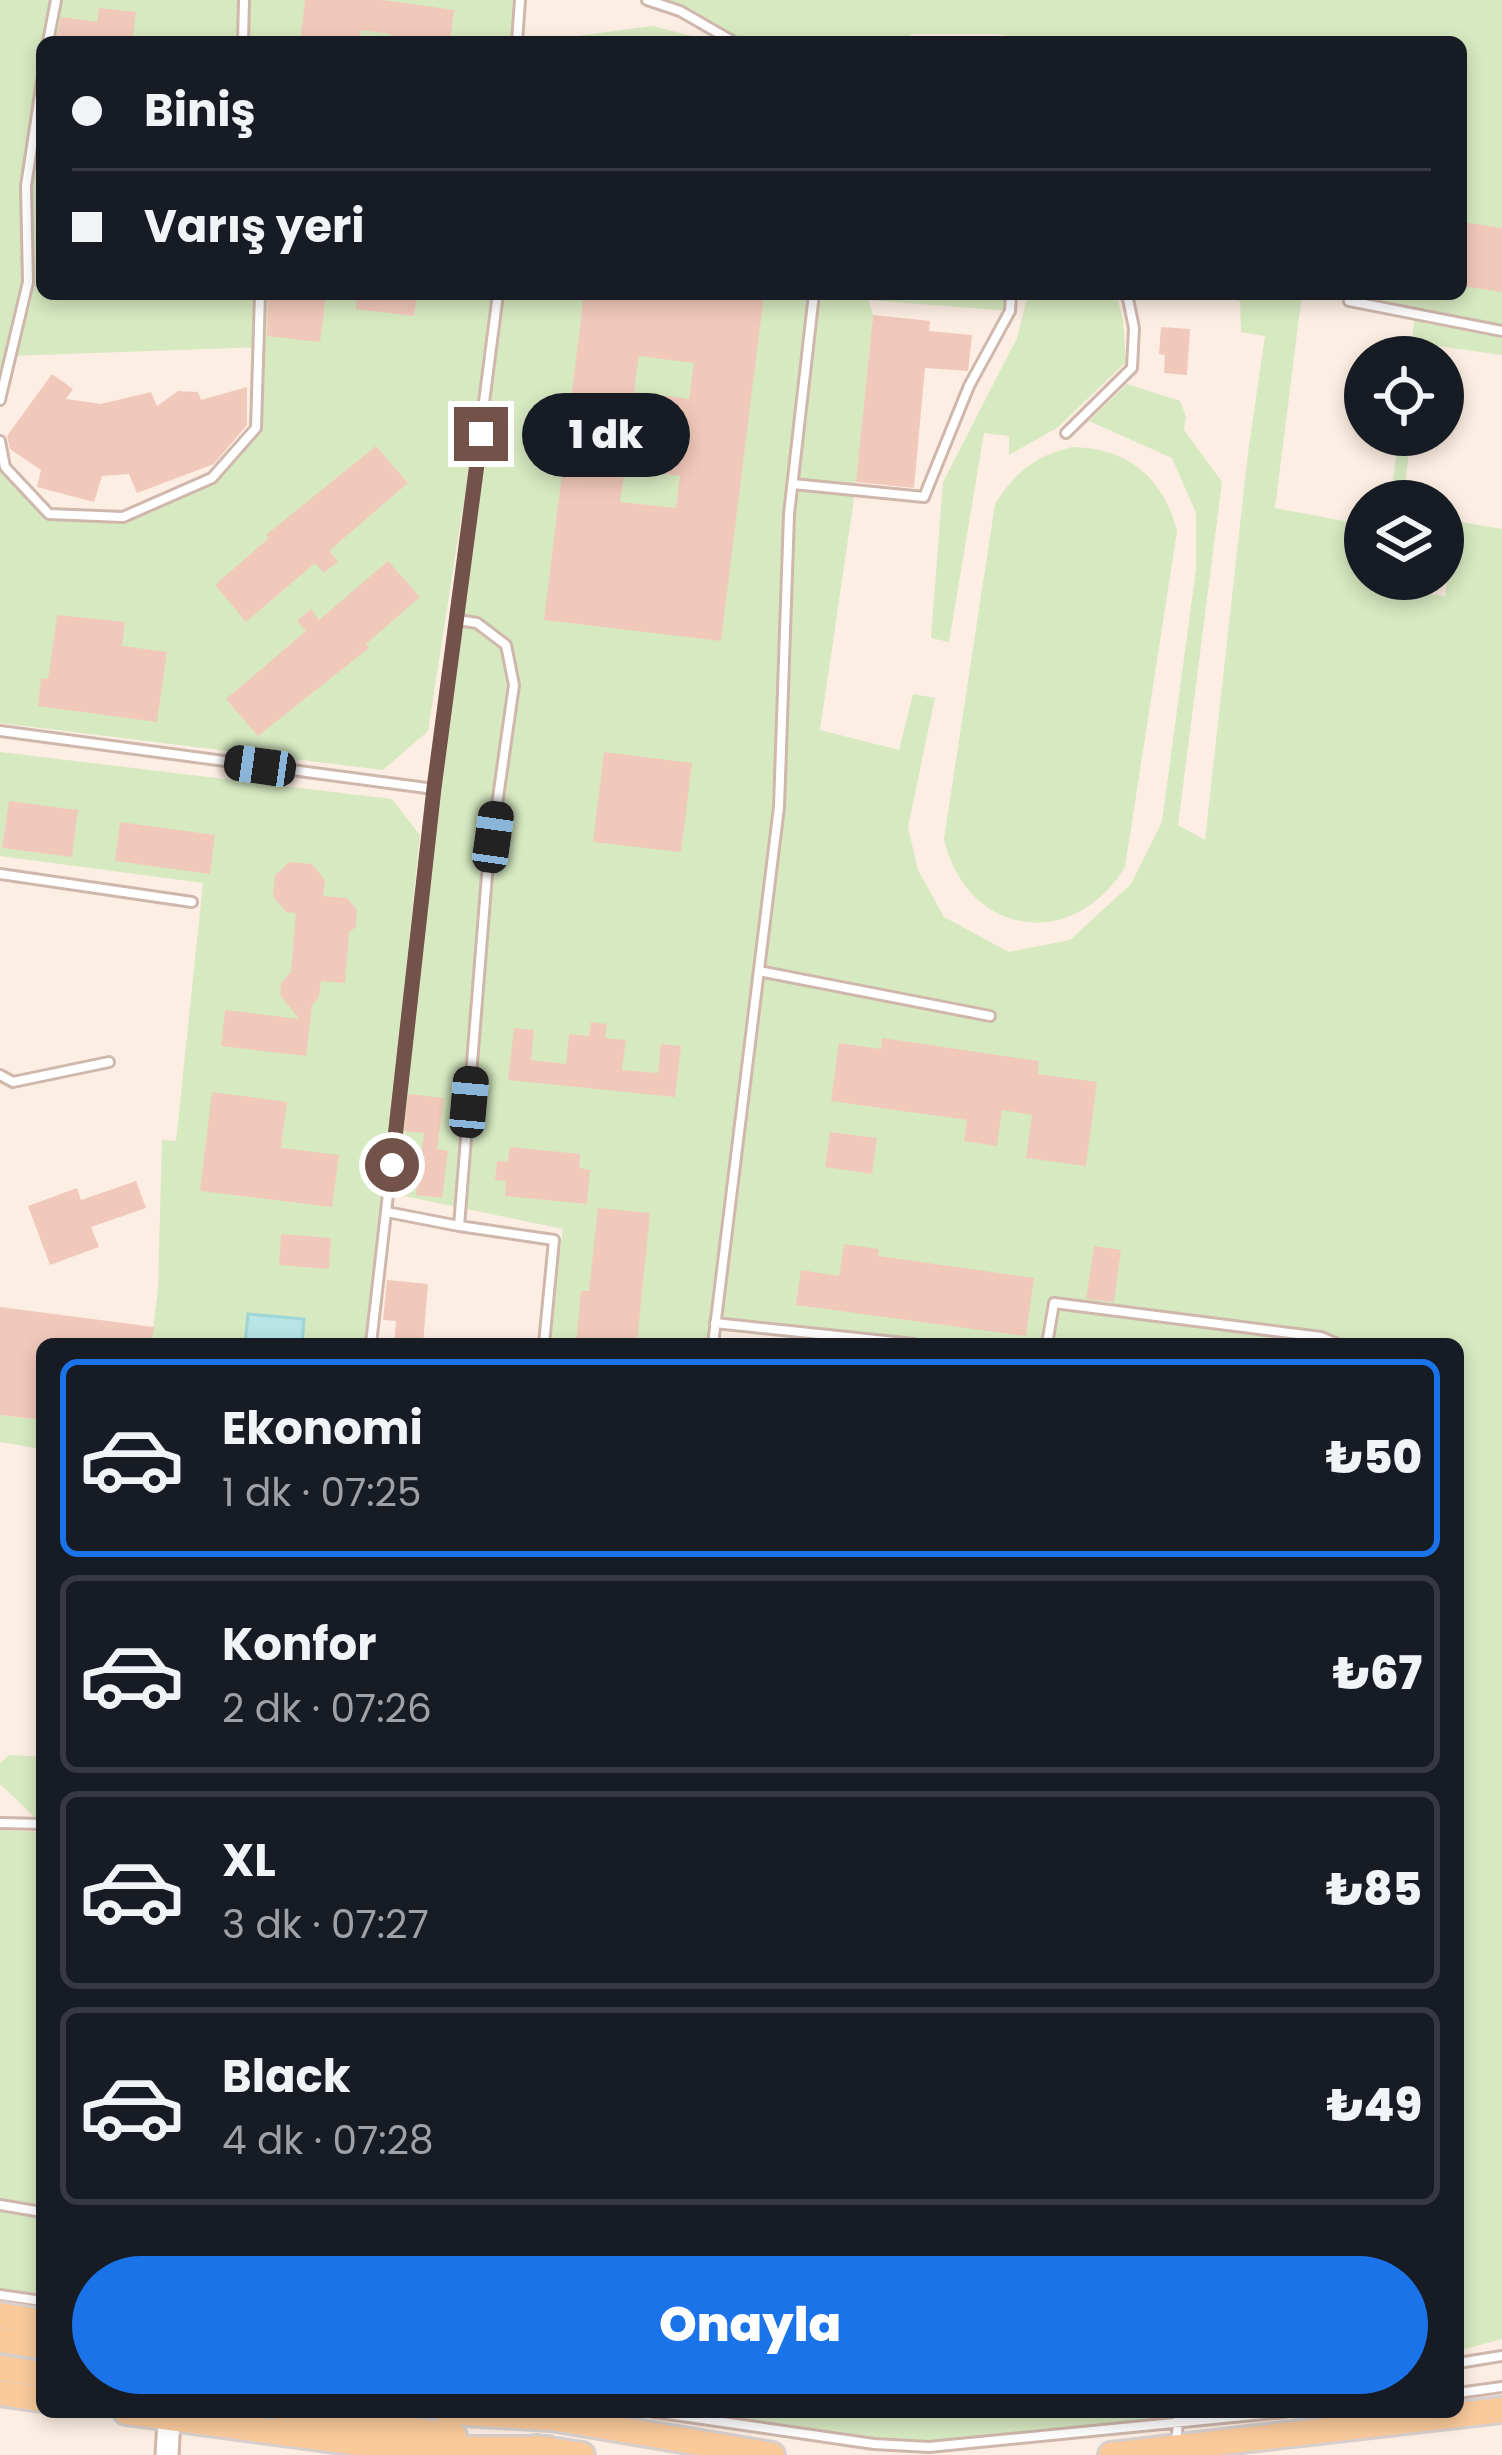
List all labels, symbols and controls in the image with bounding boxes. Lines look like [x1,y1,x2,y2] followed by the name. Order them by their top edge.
[144,79,256,142] text: Biniş
[144,195,364,258] text: Varış yeri
[1344,336,1464,600] map controls
[1344,336,1464,456] button: locate
[523,392,691,476] callout: 1 dk
[454,407,508,461] route end
[569,407,643,462] text: 1 dk
[1344,480,1464,600] button: layers
[222,743,298,789] car
[470,799,516,875] car
[448,1065,490,1139] car
[365,1138,419,1192] route start
[222,1397,423,1460] text: Ekonomi
[78,1404,186,1512] icon: car
[1326,1426,1422,1489] text: ₺50
[222,1465,421,1520] text: 1 dk · 07:25
[222,1613,377,1676] text: Konfor
[78,1620,186,1728] icon: car
[1333,1642,1422,1705] text: ₺67
[222,1681,432,1736] text: 2 dk · 07:26
[222,1829,276,1892] text: XL
[78,1836,186,1944] icon: car
[1326,1858,1422,1921] text: ₺85
[222,1897,429,1952] text: 3 dk · 07:27
[222,2045,351,2108] text: Black
[78,2052,186,2160] icon: car
[1326,2074,1422,2137] text: ₺49
[222,2113,434,2168] text: 4 dk · 07:28
[72,2256,1428,2394] button: Onayla

